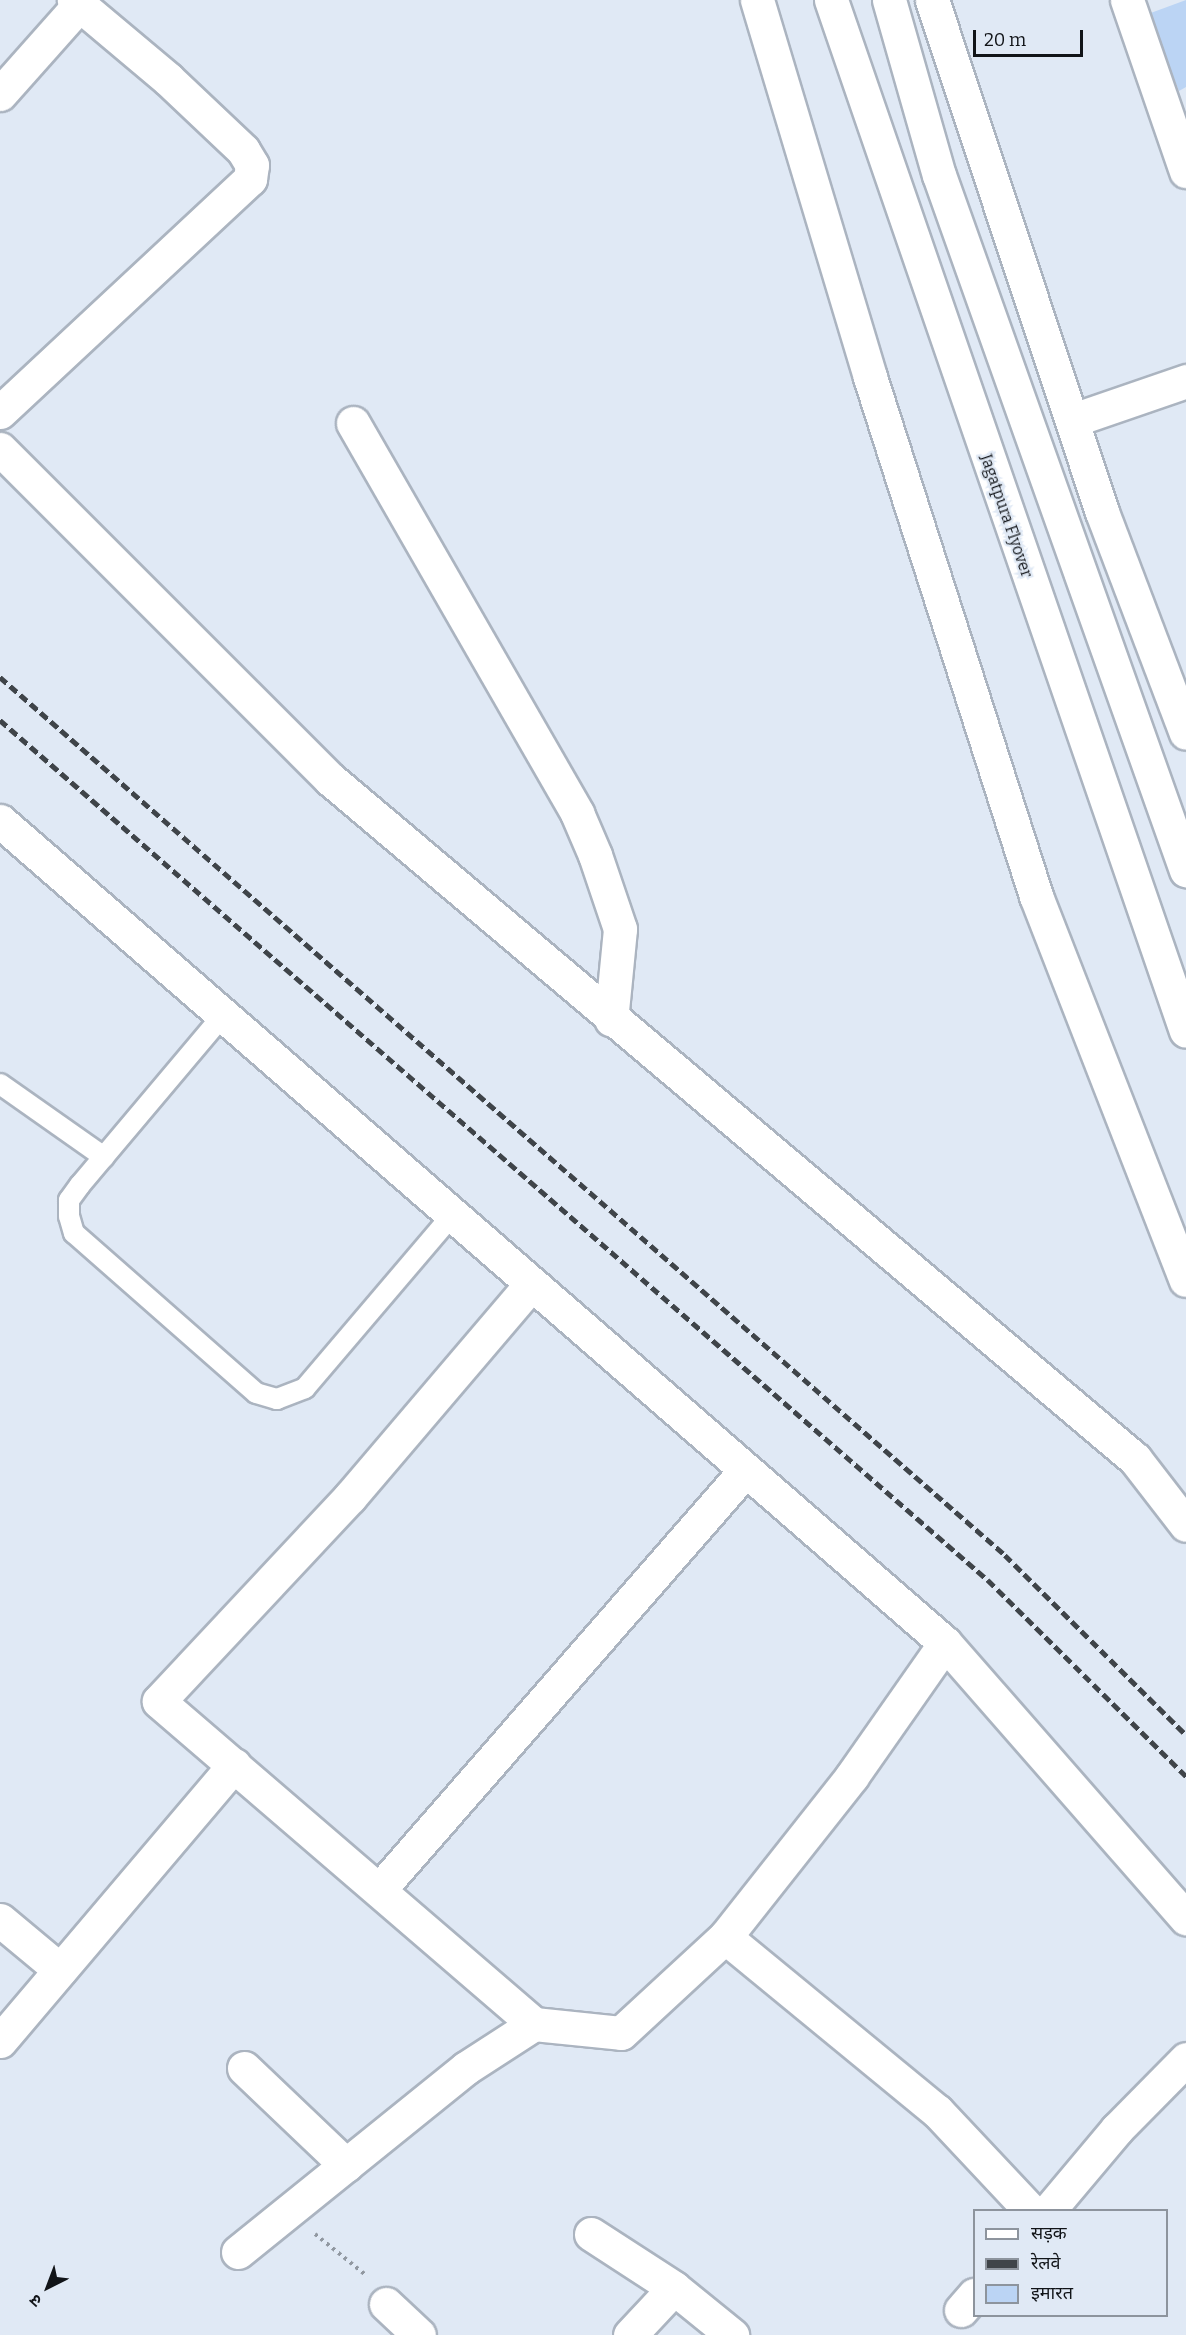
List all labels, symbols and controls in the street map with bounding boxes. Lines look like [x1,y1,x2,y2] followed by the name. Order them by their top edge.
[976,18,1086,56] scale bar
[984,29,1026,51] text: 20 m
[976,452,1036,580] street label: Jagatpura Flyover
[973,2209,1168,2317] legend
[1031,2222,1067,2244] text: सड़क
[1031,2252,1061,2274] text: रेलवे
[18,2257,78,2317] north arrow
[1031,2282,1073,2304] text: इमारत
[26,2291,45,2311] text: उ

